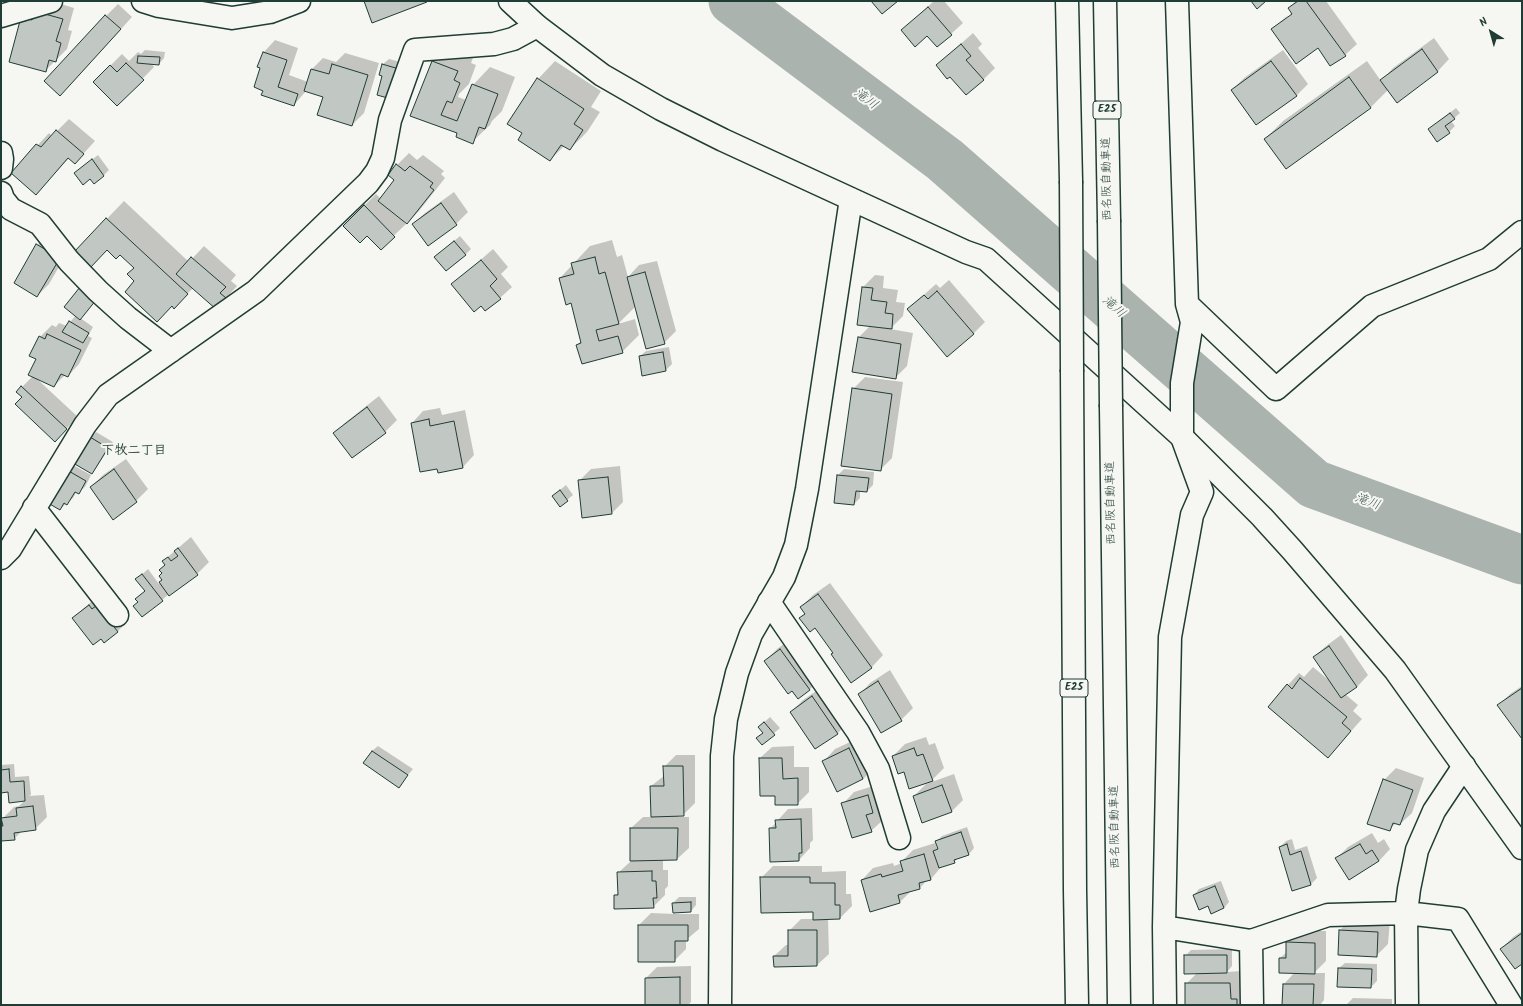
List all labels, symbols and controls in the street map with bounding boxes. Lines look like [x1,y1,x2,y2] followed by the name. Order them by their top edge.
[1471,12,1511,52] north arrow
[1476,13,1492,32] text: N
[850,86,880,114] water label: 滝川
[1093,101,1121,119] road number: E25
[1100,137,1116,221] street label: 西名阪自動車道
[1098,294,1128,322] water label: 滝川
[102,444,166,460] district label: 下牧二丁目
[1104,461,1120,545] street label: 西名阪自動車道
[1352,491,1382,515] water label: 滝川
[1060,679,1088,697] road number: E25
[1108,785,1124,869] street label: 西名阪自動車道

